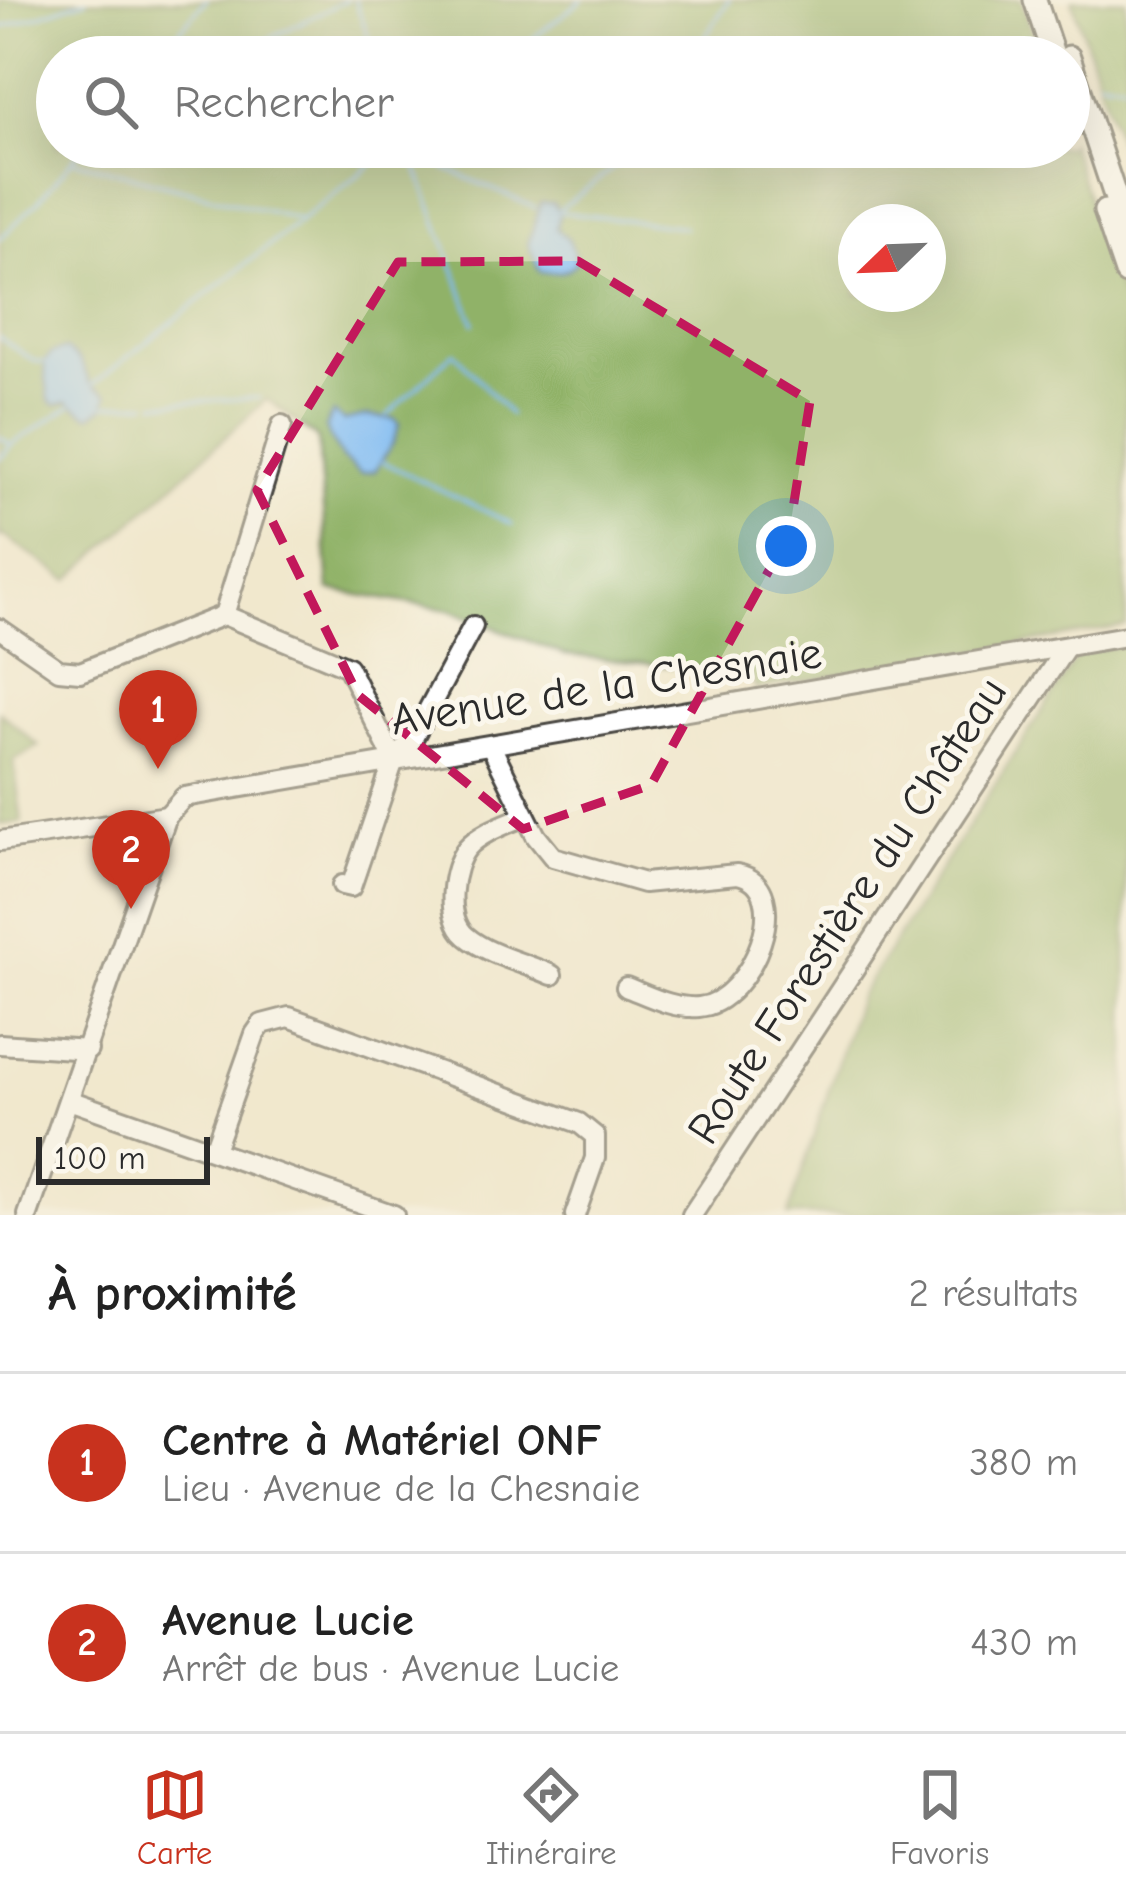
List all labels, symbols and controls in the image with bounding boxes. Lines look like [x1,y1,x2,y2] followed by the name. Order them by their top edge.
[36,36,1090,168] search box
[78,69,144,135] icon: search
[174,76,394,128] text: Rechercher
[838,204,946,312] north arrow
[756,516,816,576] your location
[387,626,825,746] street label: Avenue de la Chesnaie
[677,668,1017,1153] street label: Route Forestière du Château
[119,670,197,769] pin: 1
[92,810,170,909] pin: 2
[36,1131,210,1184] scale bar
[54,1139,146,1177] text: 100 m
[48,1264,297,1323] text: À proximité
[909,1271,1078,1316] text: 2 résultats
[162,1414,601,1466] text: Centre à Matériel ONF
[79,1440,95,1485] text: 1
[969,1440,1078,1485] text: 380 m
[162,1466,640,1511] text: Lieu · Avenue de la Chesnaie
[162,1594,414,1646] text: Avenue Lucie
[77,1620,97,1665] text: 2
[970,1620,1078,1665] text: 430 m
[162,1646,619,1691] text: Arrêt de bus · Avenue Lucie
[137,1762,212,1872] tab: Carte
[486,1762,616,1872] tab: Itinéraire
[890,1762,989,1872] tab: Favoris

